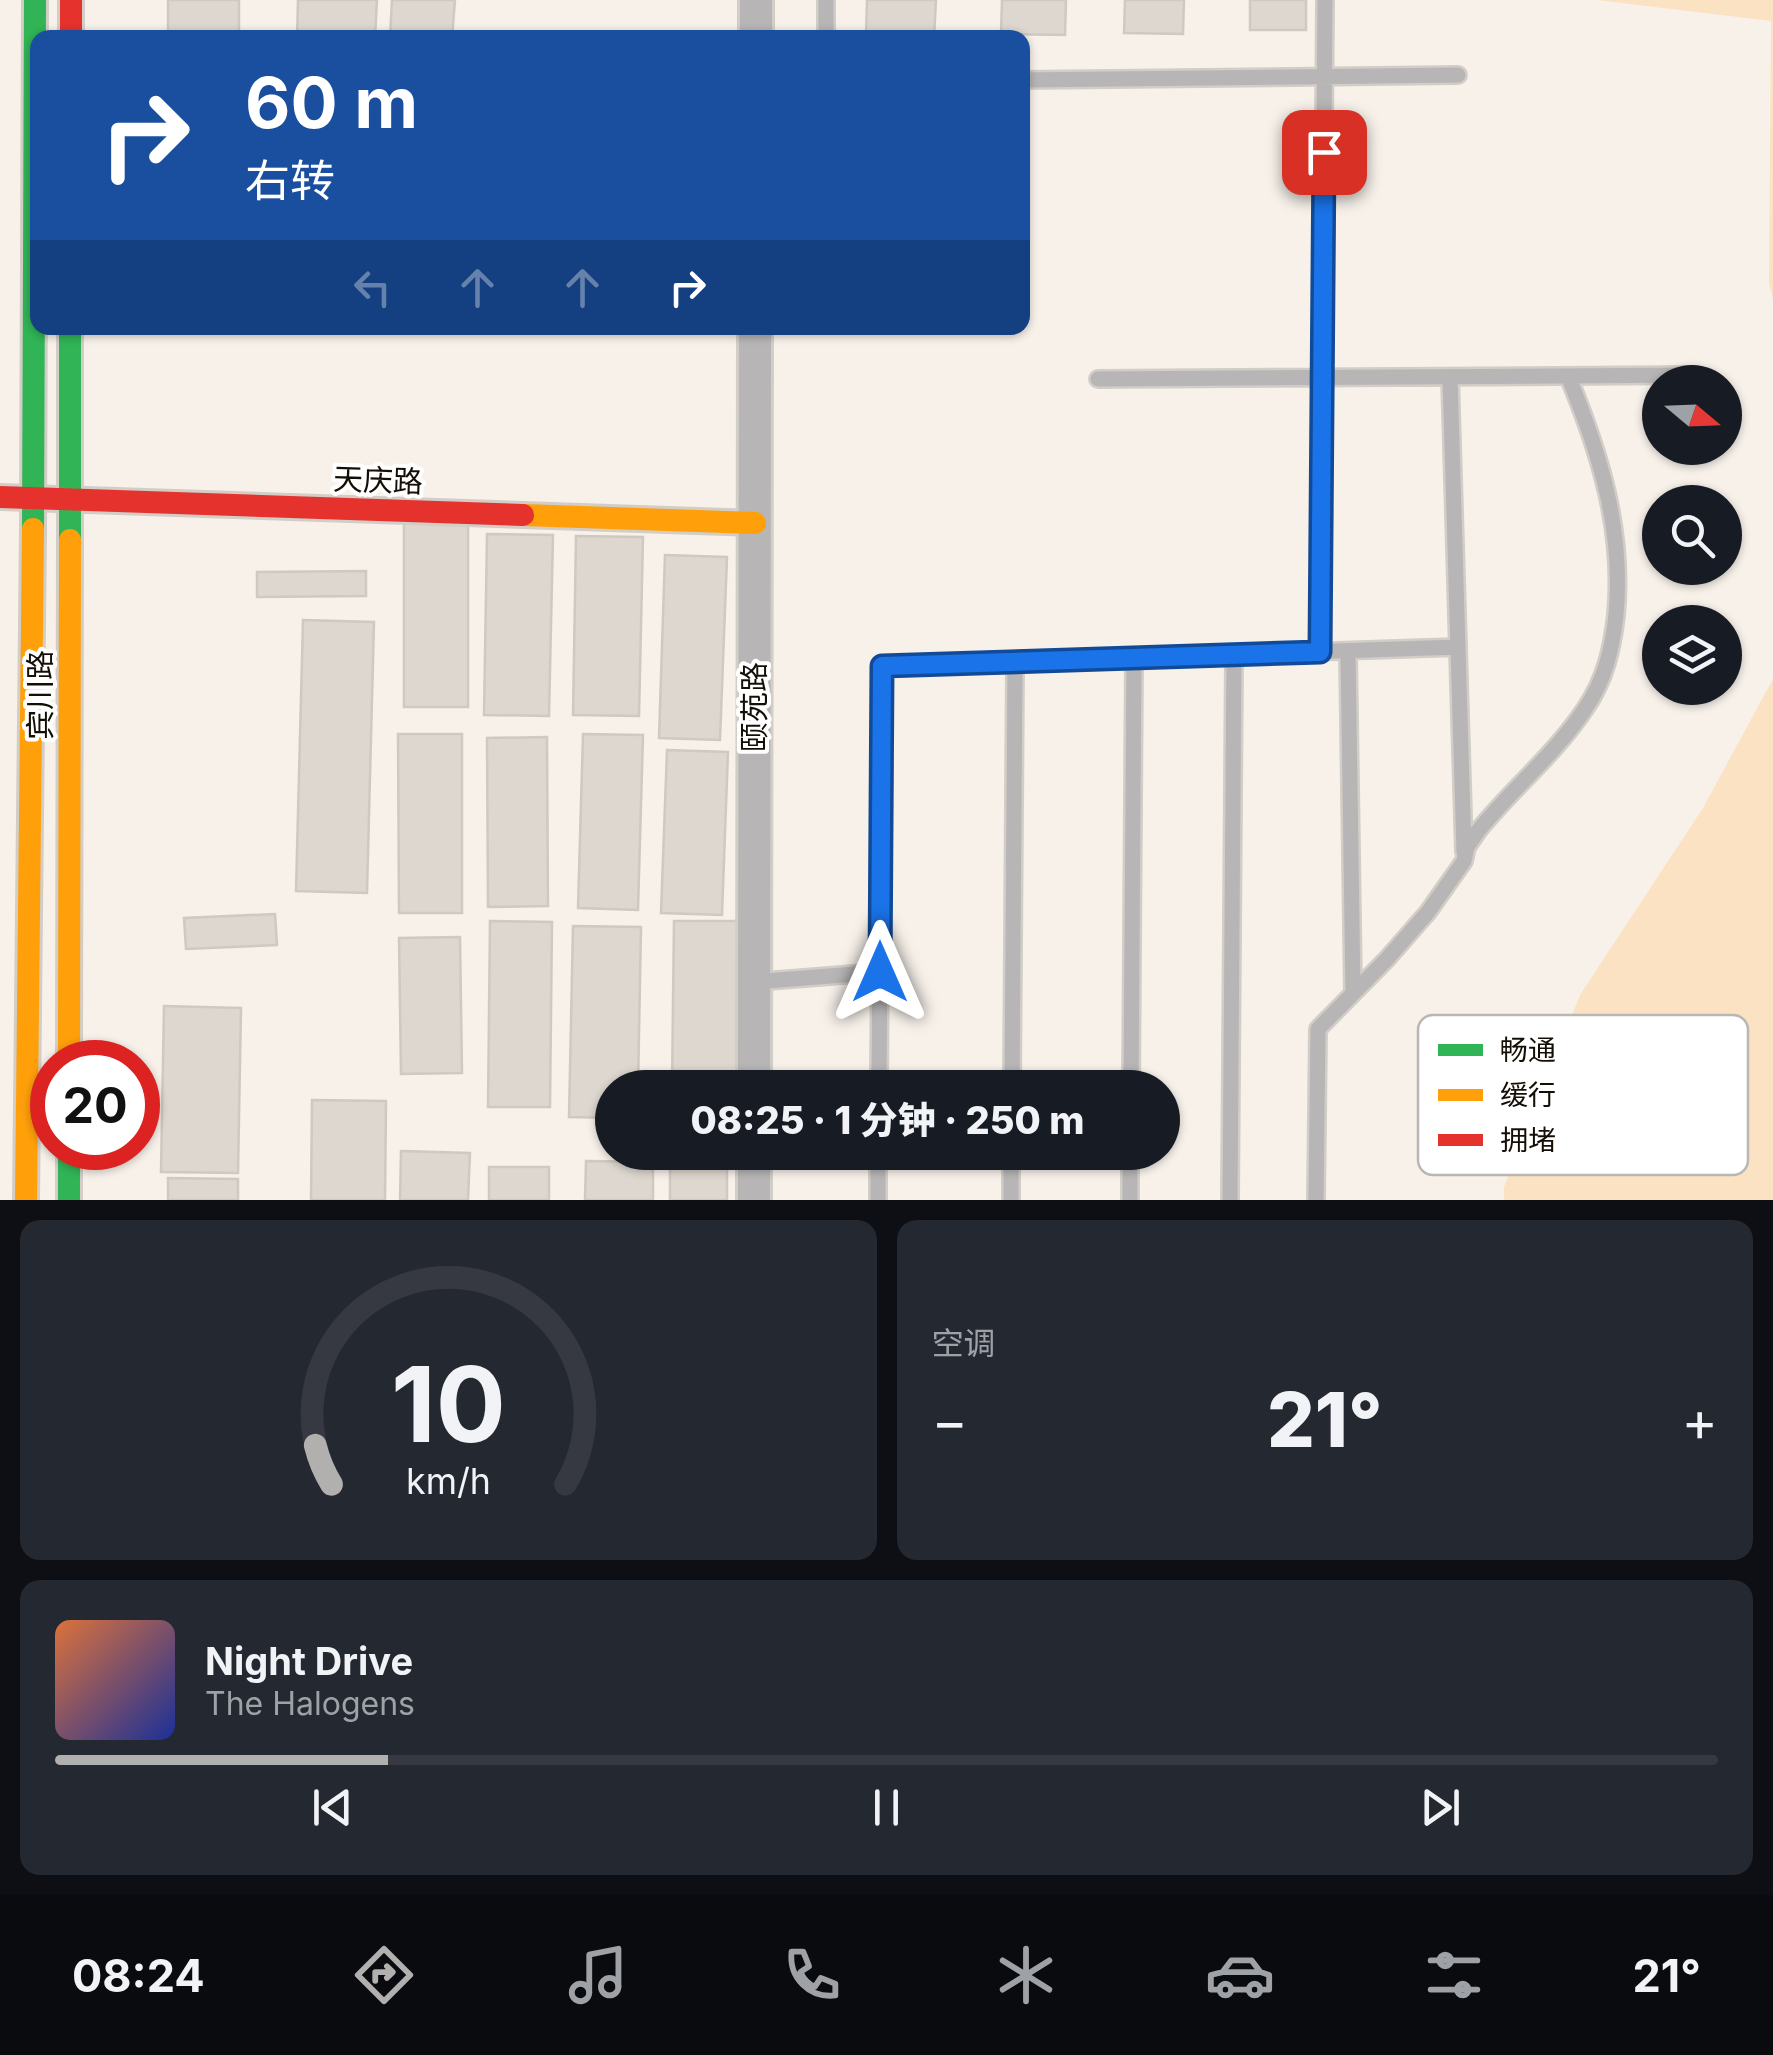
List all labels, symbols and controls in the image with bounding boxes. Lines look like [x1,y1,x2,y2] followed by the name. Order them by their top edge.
[245,60,418,145] text: 60 m
[80,70,210,200] icon: right
[1282,110,1367,195] pin
[1297,125,1352,180] icon: arrive
[245,153,335,208] text: 右转
[345,260,400,315] icon: left
[450,260,505,315] icon: ahead
[555,260,610,315] icon: ahead
[660,260,715,315] icon: right
[1642,365,1742,465] north arrow
[1642,365,1742,705] map controls
[332,460,424,500] street label: 天庆路
[1642,485,1742,585] button: search
[1642,605,1742,705] button: layers
[22,650,58,740] street label: 宾川路
[736,662,772,752] street label: 颐苑路
[828,920,932,1024] position arrow
[1418,1015,1748,1175] legend
[1500,1033,1556,1067] text: 畅通
[30,1040,160,1170] speed limit sign: 20
[1500,1078,1556,1112] text: 缓行
[691,1097,1084,1143] text: 08:25 · 1 分钟 · 250 m
[1500,1123,1556,1157] text: 拥堵
[932,1324,996,1363] text: 空调
[391,1341,506,1467] text: 10
[1267,1374,1383,1465] text: 21°
[932,1388,968,1454] text: −
[1682,1388,1718,1454] text: +
[406,1459,491,1503] text: km/h
[205,1638,413,1684] text: Night Drive
[205,1684,415,1723] text: The Halogens
[305,1780,360,1835] icon: previous
[859,1780,914,1835] icon: pause
[1413,1780,1468,1835] icon: next
[349,1940,419,2010] icon: directions
[563,1940,633,2010] icon: music
[777,1940,847,2010] icon: phone
[991,1940,1061,2010] icon: climate
[1205,1940,1275,2010] icon: car
[1419,1940,1489,2010] icon: filters
[72,1948,205,2003] text: 08:24
[1633,1948,1701,2003] text: 21°

